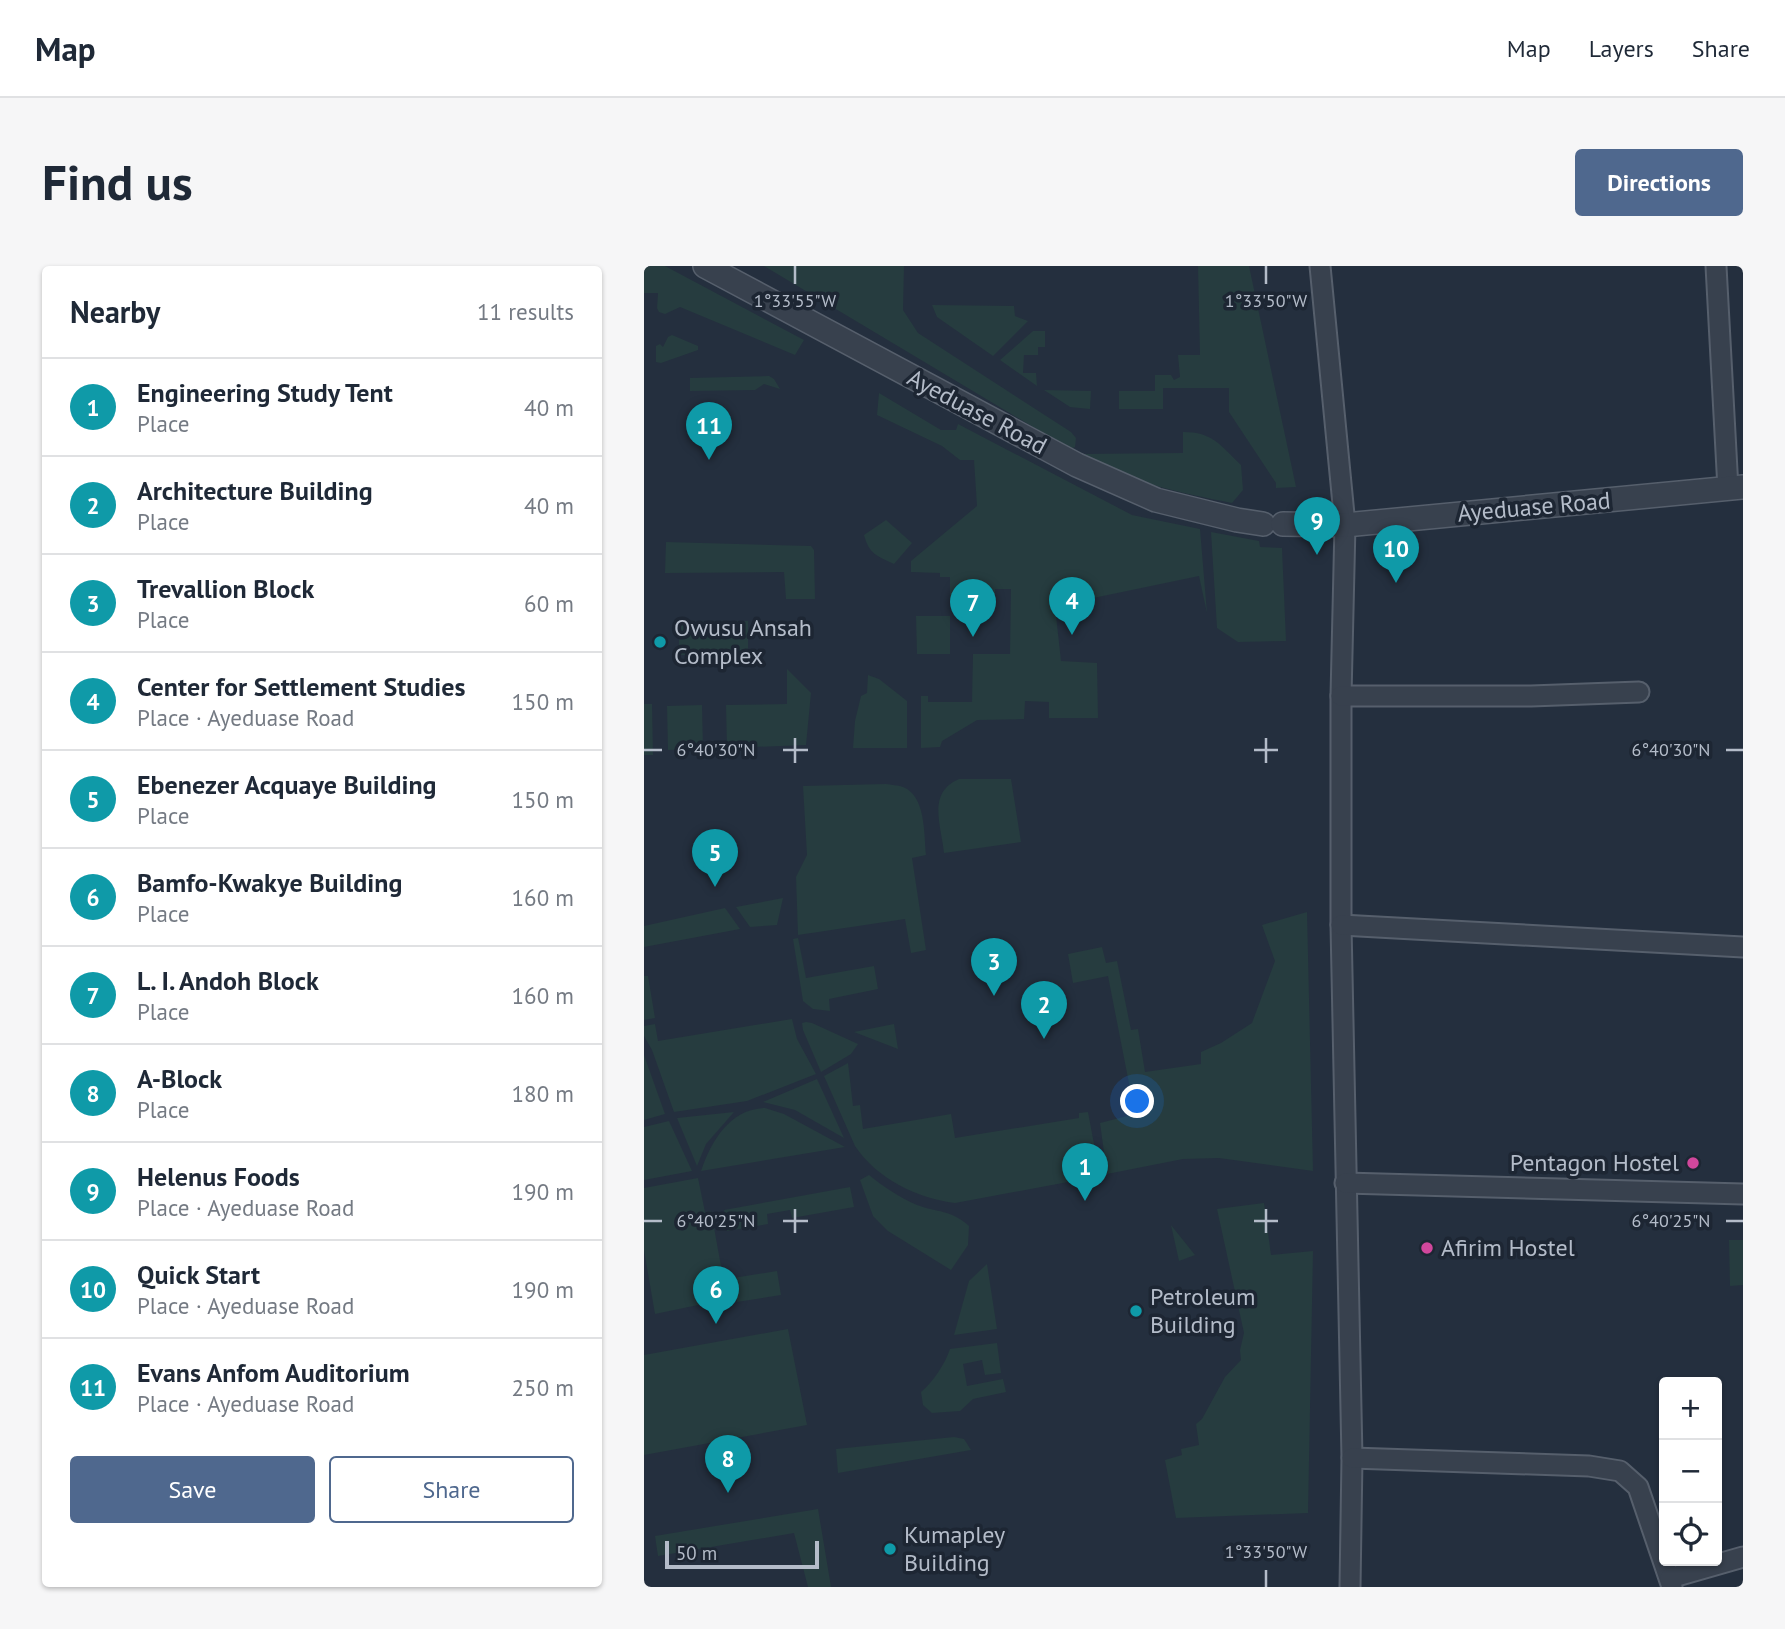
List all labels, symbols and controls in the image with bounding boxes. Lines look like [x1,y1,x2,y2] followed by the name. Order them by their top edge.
[35,27,96,70] text: Map
[1507,33,1551,64] text: Map
[1589,33,1654,64] text: Layers
[1692,33,1750,64] text: Share
[1575,149,1743,216] button: Directions
[42,150,193,214] text: Find us
[754,289,836,312] text: 1°33'55"W
[1225,289,1307,312] text: 1°33'50"W
[70,292,160,331] text: Nearby
[477,297,574,326] text: 11 results
[902,362,1052,461] street label: Ayeduase Road
[137,376,393,409] text: Engineering Study Tent
[86,393,100,422] text: 1
[524,393,574,422] text: 40 m
[686,402,732,460] pin: 11
[137,409,190,438] text: Place
[137,474,373,507] text: Architecture Building
[1456,484,1612,529] street label: Ayeduase Road
[86,491,100,520] text: 2
[524,491,574,520] text: 40 m
[1294,497,1340,555] pin: 9
[137,507,190,536] text: Place
[1373,525,1419,583] pin: 10
[137,572,314,605] text: Trevallion Block
[1049,577,1095,635] pin: 4
[950,579,996,637] pin: 7
[86,589,100,618] text: 3
[524,589,574,618] text: 60 m
[137,605,190,634] text: Place
[674,612,812,671] place label: Owusu Ansah Complex
[652,634,668,650] marker: Owusu Ansah Complex
[137,670,466,703] text: Center for Settlement Studies
[86,687,100,716] text: 4
[512,687,574,716] text: 150 m
[137,703,354,732] text: Place · Ayeduase Road
[677,738,755,761] text: 6°40'30"N
[1632,738,1710,761] text: 6°40'30"N
[137,768,437,801] text: Ebenezer Acquaye Building
[86,785,100,814] text: 5
[512,785,574,814] text: 150 m
[137,801,190,830] text: Place
[692,829,738,887] pin: 5
[137,866,402,899] text: Bamfo-Kwakye Building
[86,883,100,912] text: 6
[512,883,574,912] text: 160 m
[137,899,190,928] text: Place
[971,938,1017,996] pin: 3
[137,964,319,997] text: L. I. Andoh Block
[86,981,100,1010] text: 7
[512,981,574,1010] text: 160 m
[1021,981,1067,1039] pin: 2
[137,997,190,1026] text: Place
[137,1062,222,1095] text: A-Block
[86,1079,100,1108] text: 8
[512,1079,574,1108] text: 180 m
[1120,1084,1154,1118] your location
[137,1095,190,1124] text: Place
[1062,1143,1108,1201] pin: 1
[1510,1147,1679,1178] place label: Pentagon Hostel
[1685,1155,1701,1171] marker: Pentagon Hostel
[137,1160,300,1193] text: Helenus Foods
[86,1177,100,1206] text: 9
[512,1177,574,1206] text: 190 m
[137,1193,354,1222] text: Place · Ayeduase Road
[677,1209,755,1232] text: 6°40'25"N
[1632,1209,1710,1232] text: 6°40'25"N
[1441,1232,1575,1263] place label: Afirim Hostel
[1419,1240,1435,1256] marker: Afirim Hostel
[137,1258,260,1291] text: Quick Start
[693,1266,739,1324] pin: 6
[80,1275,106,1304] text: 10
[512,1275,574,1304] text: 190 m
[1150,1281,1256,1340] place label: Petroleum Building
[137,1291,354,1320] text: Place · Ayeduase Road
[1128,1303,1144,1319] marker: Petroleum Building
[137,1356,410,1389] text: Evans Anfom Auditorium
[80,1373,106,1402] text: 11
[512,1373,574,1402] text: 250 m
[1659,1377,1722,1566] map controls
[1659,1377,1722,1440] button: +
[137,1389,354,1418] text: Place · Ayeduase Road
[705,1435,751,1493] pin: 8
[1659,1440,1722,1503] button: −
[70,1456,315,1523] button: Save
[329,1456,574,1523] button: Share
[1659,1503,1722,1566] button: locate
[904,1519,1005,1578] place label: Kumapley Building
[665,1538,819,1570] scale bar
[1225,1540,1307,1563] text: 1°33'50"W
[676,1541,717,1565] text: 50 m
[882,1541,898,1557] marker: Kumapley Building

